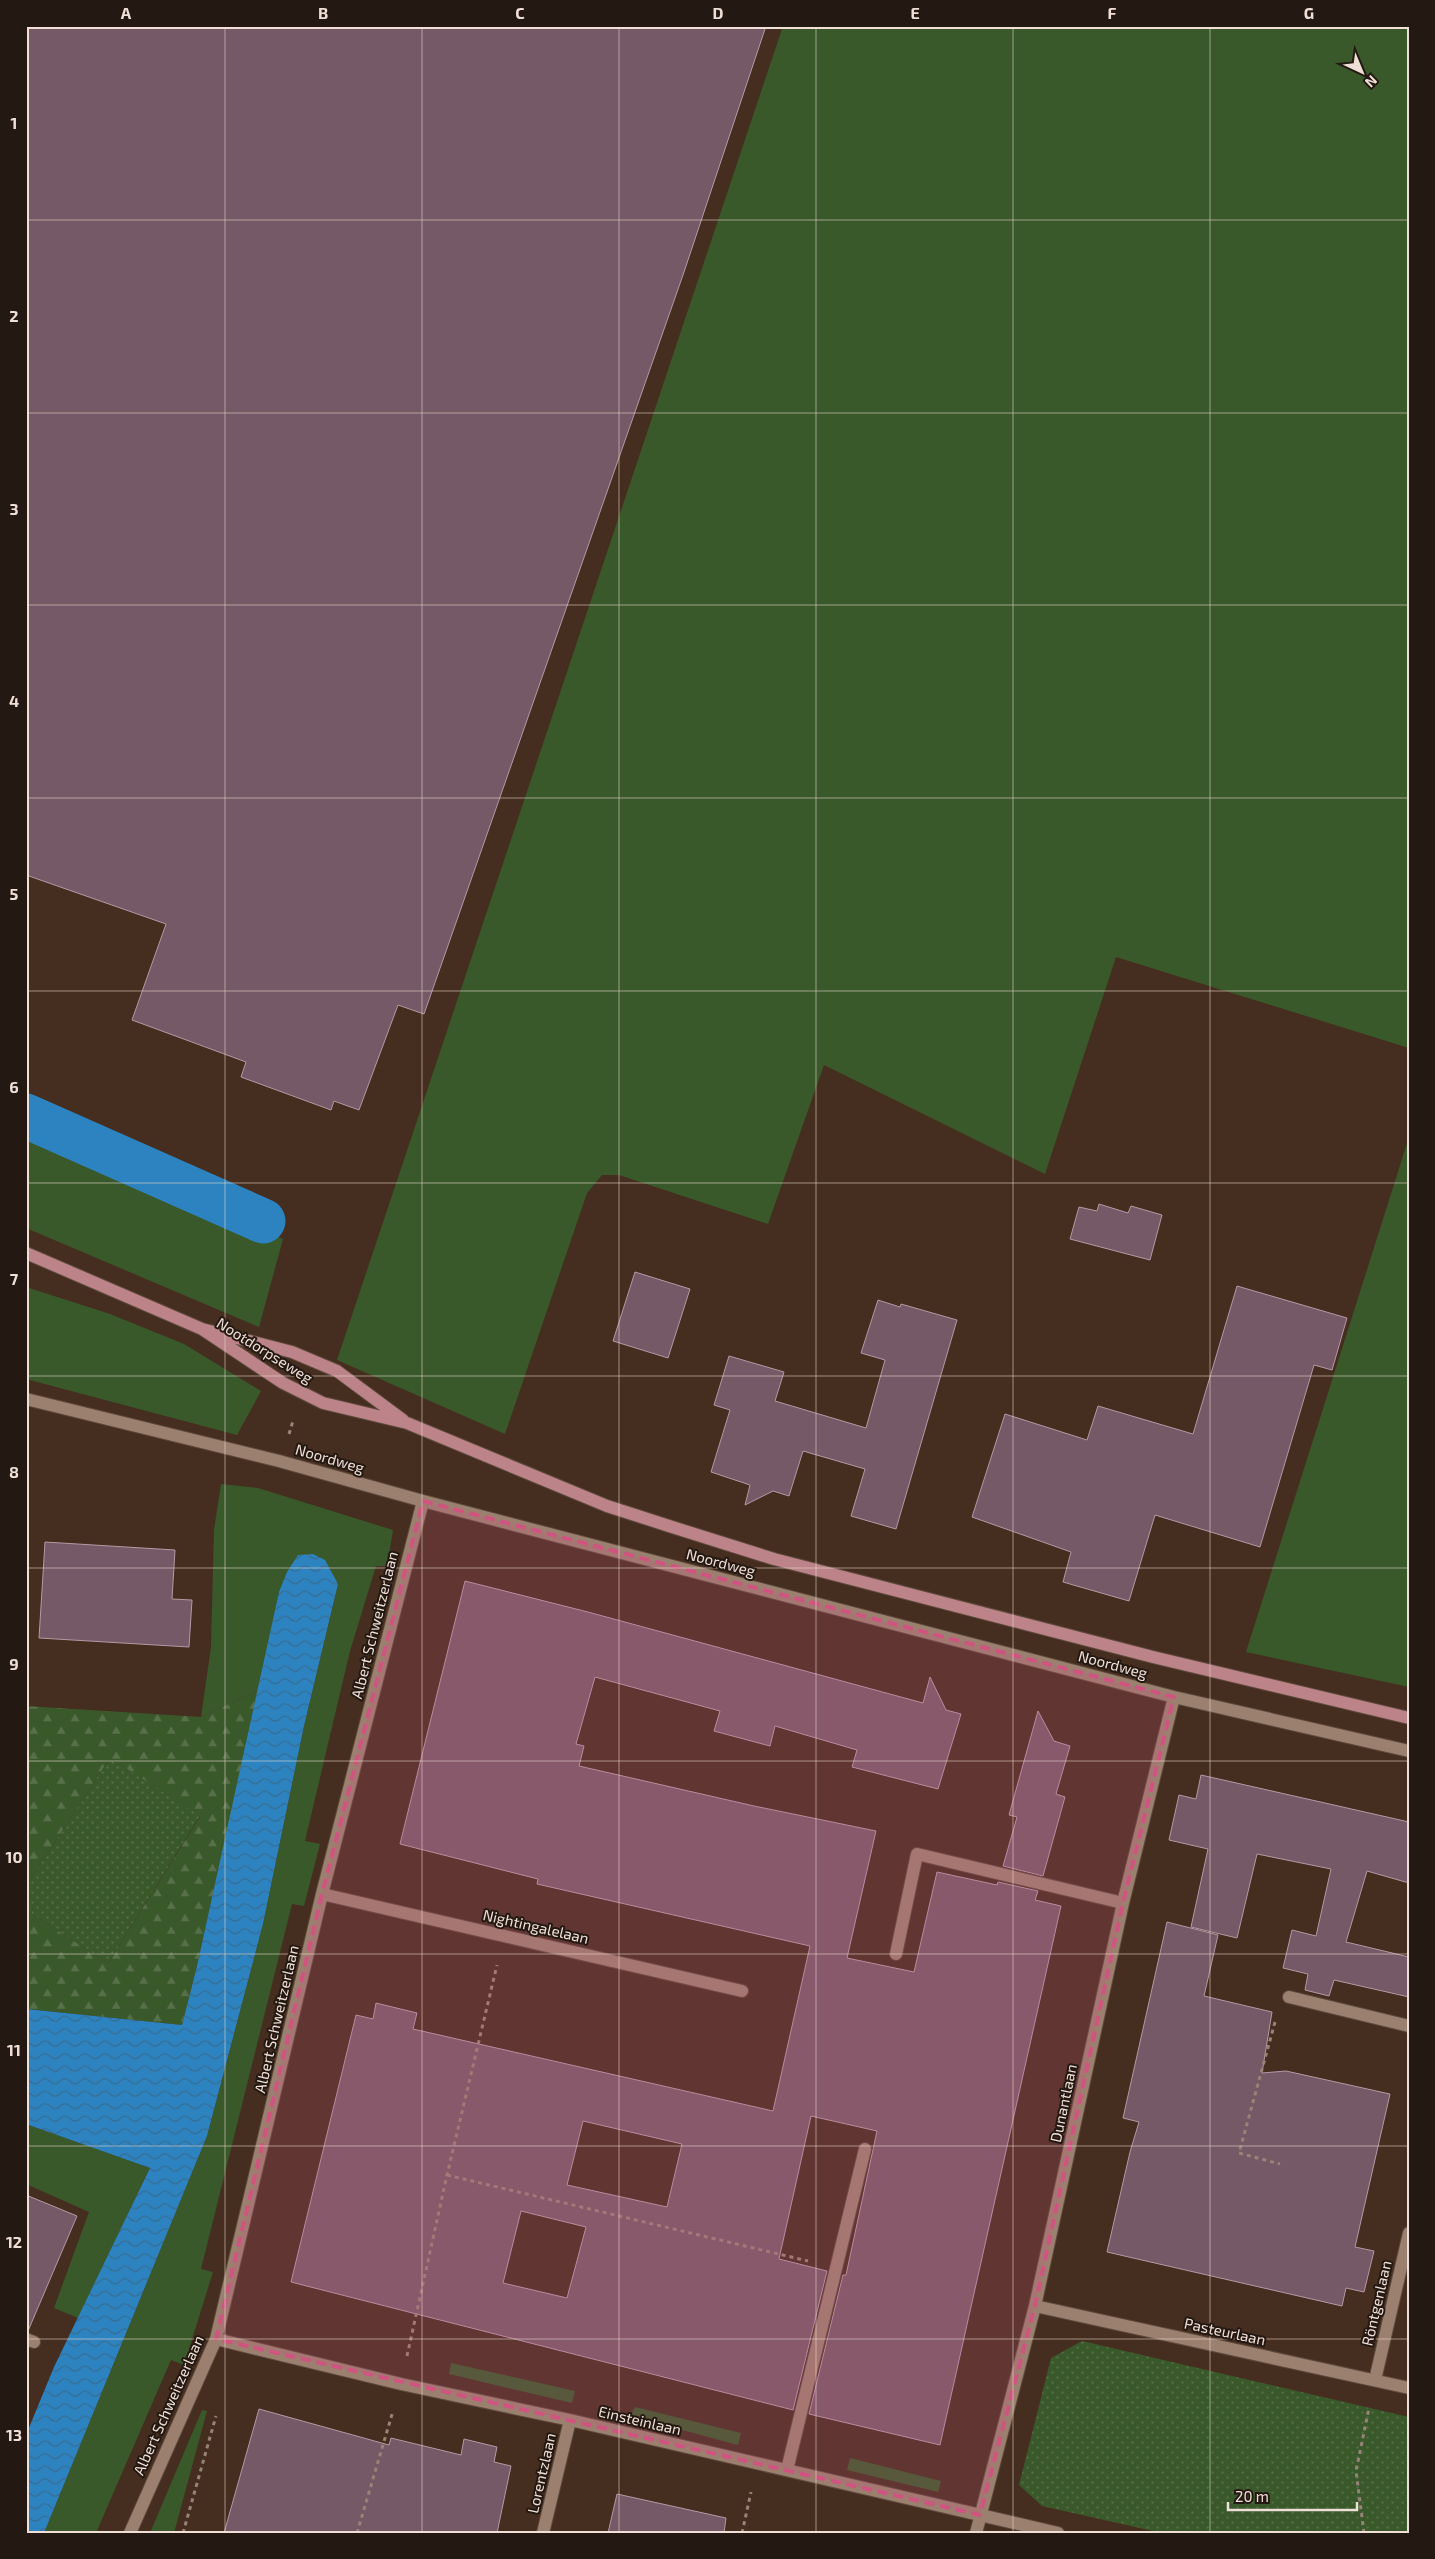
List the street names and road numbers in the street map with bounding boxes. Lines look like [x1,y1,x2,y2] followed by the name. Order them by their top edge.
[214,1313,317,1387] street label: Nootdorpseweg
[293,1440,367,1477] street label: Noordweg
[684,1544,758,1580] street label: Noordweg
[347,1550,401,1700] street label: Albert Schweitzerlaan
[1076,1646,1150,1682] street label: Noordweg
[481,1905,591,1947] street label: Nightingalelaan
[250,1943,302,2095] street label: Albert Schweitzerlaan
[1046,2062,1080,2144] street label: Dunantlaan
[1357,2259,1395,2347] street label: Röntgenlaan
[1183,2314,1267,2348] street label: Pasteurlaan
[129,2332,207,2478] street label: Albert Schweitzerlaan
[597,2402,683,2438] street label: Einsteinlaan
[523,2431,559,2515] street label: Lorentzlaan

